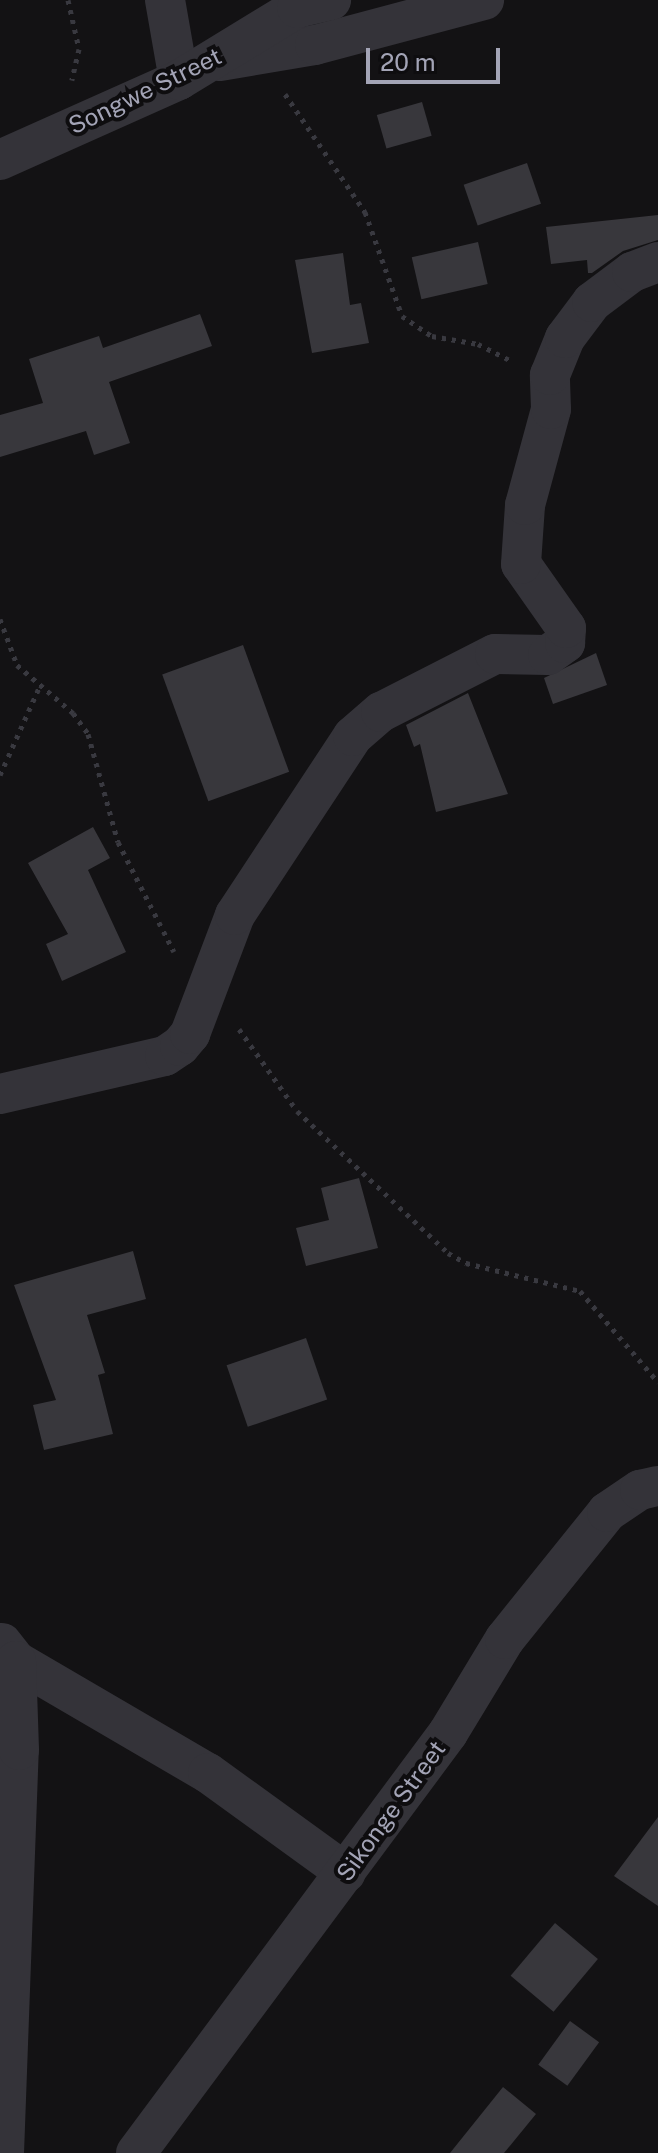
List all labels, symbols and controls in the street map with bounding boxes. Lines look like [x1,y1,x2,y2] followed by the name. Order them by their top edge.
[370,32,504,82] scale bar
[64,42,226,140] street label: Songwe Street
[380,48,436,76] text: 20 m
[330,1735,452,1887] street label: Sikonge Street

